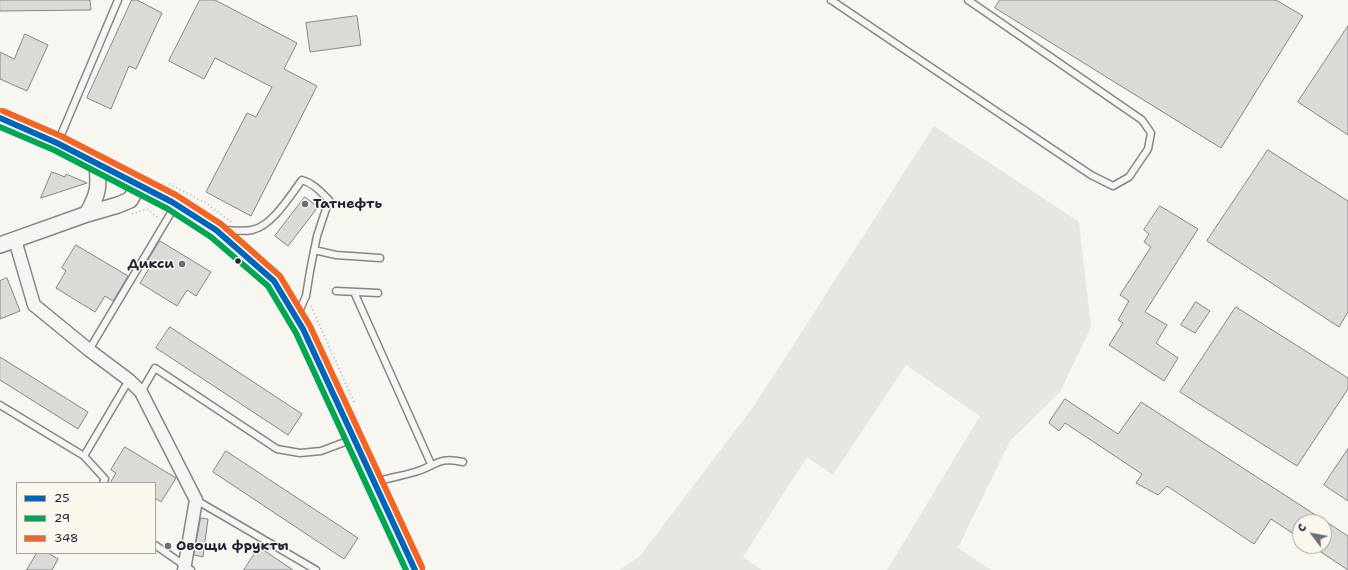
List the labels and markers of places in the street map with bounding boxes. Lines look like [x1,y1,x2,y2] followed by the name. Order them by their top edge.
[313,196,382,212] place label: Татнефть
[300,199,310,209] marker: Татнефть
[128,256,174,272] place label: Дикси
[233,256,243,266] unlabelled marker
[177,259,187,269] marker: Дикси
[176,538,289,554] place label: Овощи фрукты
[163,541,173,551] marker: Овощи фрукты

